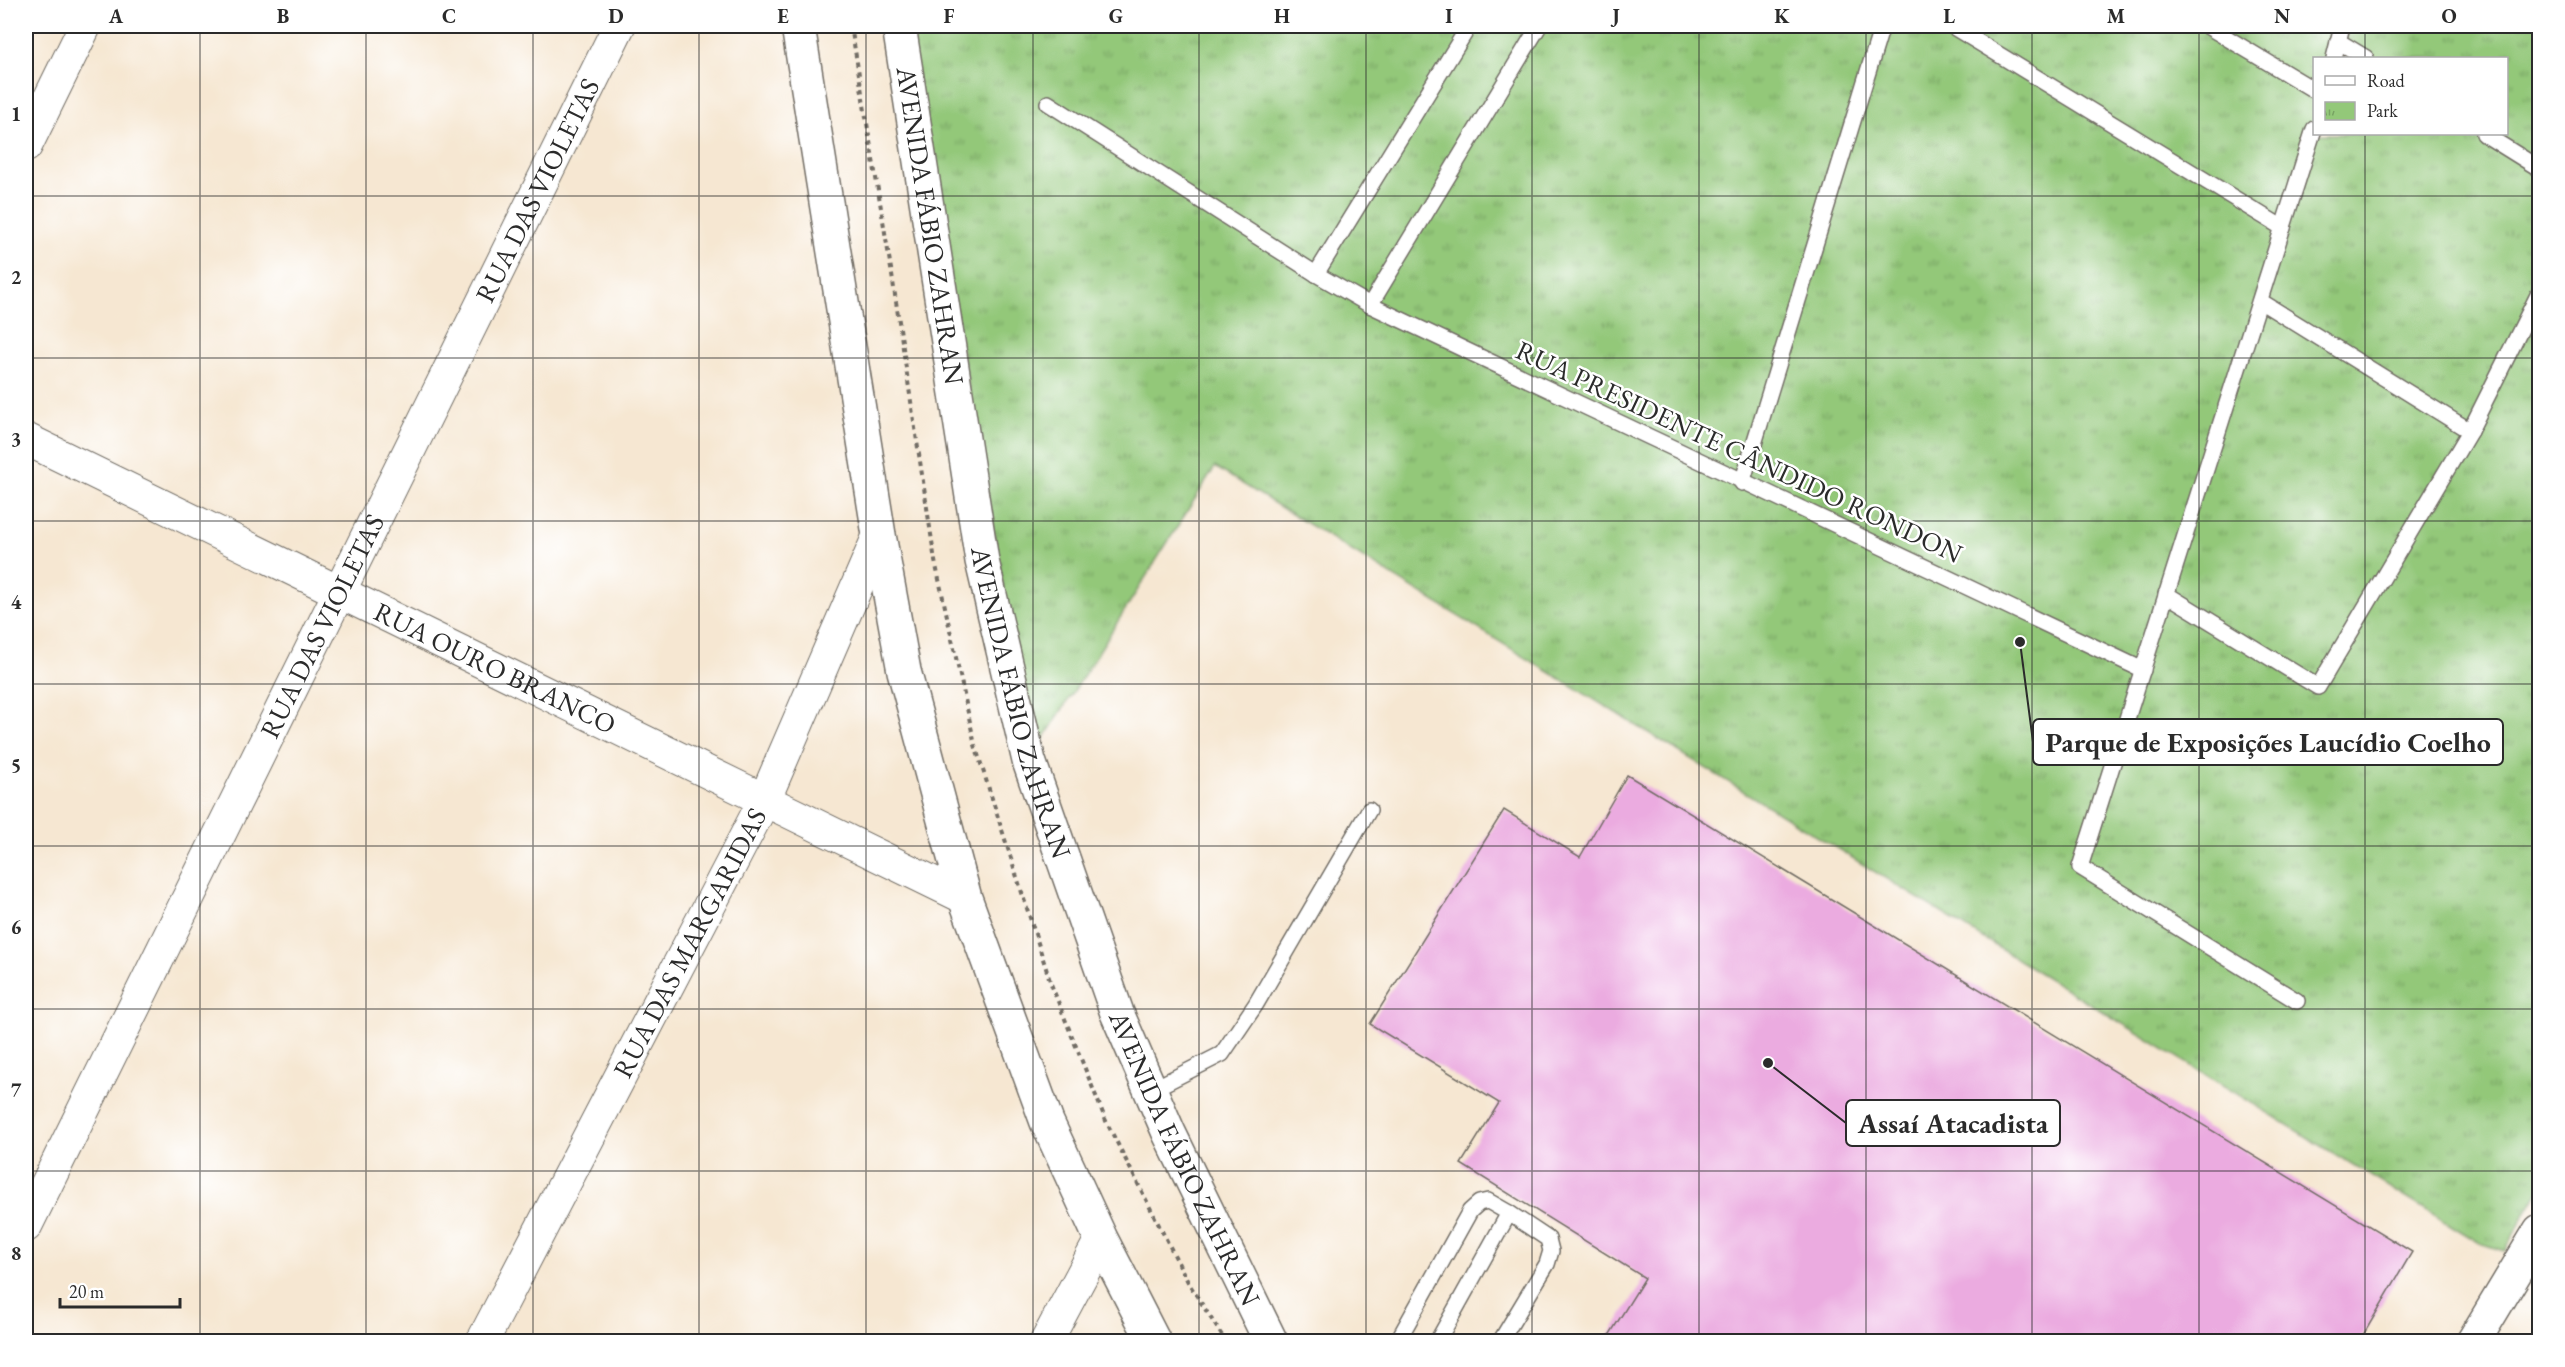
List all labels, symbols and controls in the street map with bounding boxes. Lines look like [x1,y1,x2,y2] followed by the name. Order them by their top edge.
[108,3,124,29] text: A
[277,3,289,29] text: B
[442,3,456,29] text: C
[608,3,624,29] text: D
[777,3,789,29] text: E
[944,3,955,29] text: F
[1109,3,1123,29] text: G
[1274,3,1290,29] text: H
[1445,3,1453,29] text: I
[1610,3,1620,29] text: J
[1774,3,1790,29] text: K
[1943,3,1955,29] text: L
[2107,3,2125,29] text: M
[2274,3,2290,29] text: N
[2441,3,2457,29] text: O
[2313,57,2508,135] legend
[888,63,972,388] street label: AVENIDA FÁBIO ZAHRAN
[2367,69,2406,92] text: Road
[467,72,607,308] street label: RUA DAS VIOLETAS
[2367,99,2398,122] text: Park
[11,101,21,127] text: 1
[11,264,22,290] text: 2
[1510,332,1969,571] street label: RUA PRESIDENTE CÂNDIDO RONDON
[11,426,21,452] text: 3
[252,508,392,744] street label: RUA DAS VIOLETAS
[963,543,1080,863] street label: AVENIDA FÁBIO ZAHRAN
[11,589,22,615] text: 4
[368,594,622,742] street label: RUA OURO BRANCO
[2033,719,2503,765] callout: Parque de Exposições Laucídio Coelho
[2045,724,2491,760] text: Parque de Exposições Laucídio Coelho
[11,752,21,778] text: 5
[605,802,774,1084] street label: RUA DAS MARGARIDAS
[11,914,22,940] text: 6
[1101,1005,1269,1312] street label: AVENIDA FÁBIO ZAHRAN
[11,1077,22,1103] text: 7
[1846,1100,2060,1146] callout: Assaí Atacadista
[1857,1105,2049,1141] text: Assaí Atacadista
[11,1240,21,1266] text: 8
[60,1271,180,1309] scale bar
[69,1280,104,1303] text: 20 m

